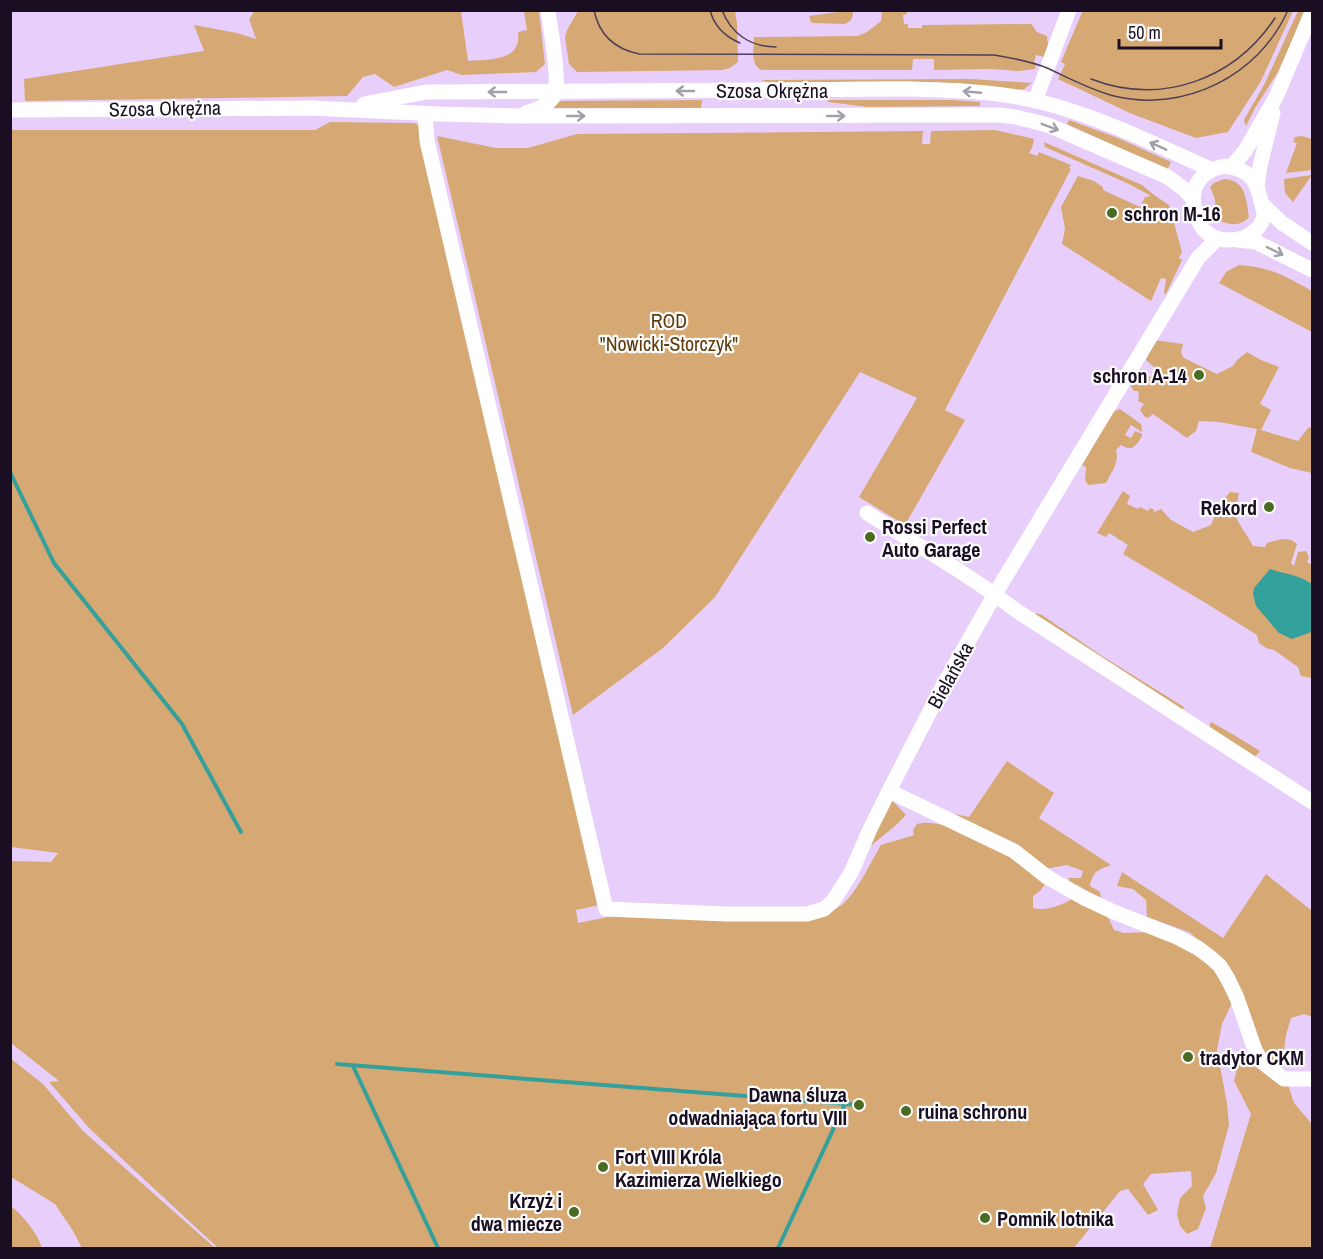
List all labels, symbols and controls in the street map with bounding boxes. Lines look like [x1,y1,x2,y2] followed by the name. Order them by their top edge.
[1119,12,1221,50] scale bar
[1128,20,1161,45] text: 50 m
[716,77,828,104] street label: Szosa Okrężna
[675,85,695,97] one-way arrow
[488,86,508,98] one-way arrow
[963,86,982,97] one-way arrow
[109,94,221,122] street label: Szosa Okrężna
[566,110,586,122] one-way arrow
[825,110,845,122] one-way arrow
[1041,122,1059,133] one-way arrow
[1150,140,1168,151] one-way arrow
[1124,200,1221,227] place label: schron M-16
[1105,206,1119,220] marker: schron M-16
[1265,246,1283,257] one-way arrow
[600,307,738,357] park label: ROD "Nowicki-Storczyk"
[1093,362,1187,389] place label: schron A-14
[1192,368,1206,382] marker: schron A-14
[1201,494,1257,521] place label: Rekord
[1262,500,1276,514] marker: Rekord
[882,513,987,563] place label: Rossi Perfect Auto Garage
[863,530,877,544] marker: Rossi Perfect Auto Garage
[921,637,979,713] street label: Bielańska
[1200,1044,1304,1071] place label: tradytor CKM
[1181,1050,1195,1064] marker: tradytor CKM
[668,1081,847,1131] place label: Dawna śluza odwadniająca fortu VIII
[852,1098,866,1112] marker: Dawna śluza odwadniająca fortu VIII
[918,1098,1027,1125] place label: ruina schronu
[899,1104,913,1118] marker: ruina schronu
[615,1143,782,1193] place label: Fort VIII Króla Kazimierza Wielkiego
[596,1160,610,1174] marker: Fort VIII Króla Kazimierza Wielkiego
[471,1187,562,1237] place label: Krzyż i dwa miecze
[567,1205,581,1219] marker: Krzyż i dwa miecze
[997,1205,1114,1232] place label: Pomnik lotnika
[978,1211,992,1225] marker: Pomnik lotnika

